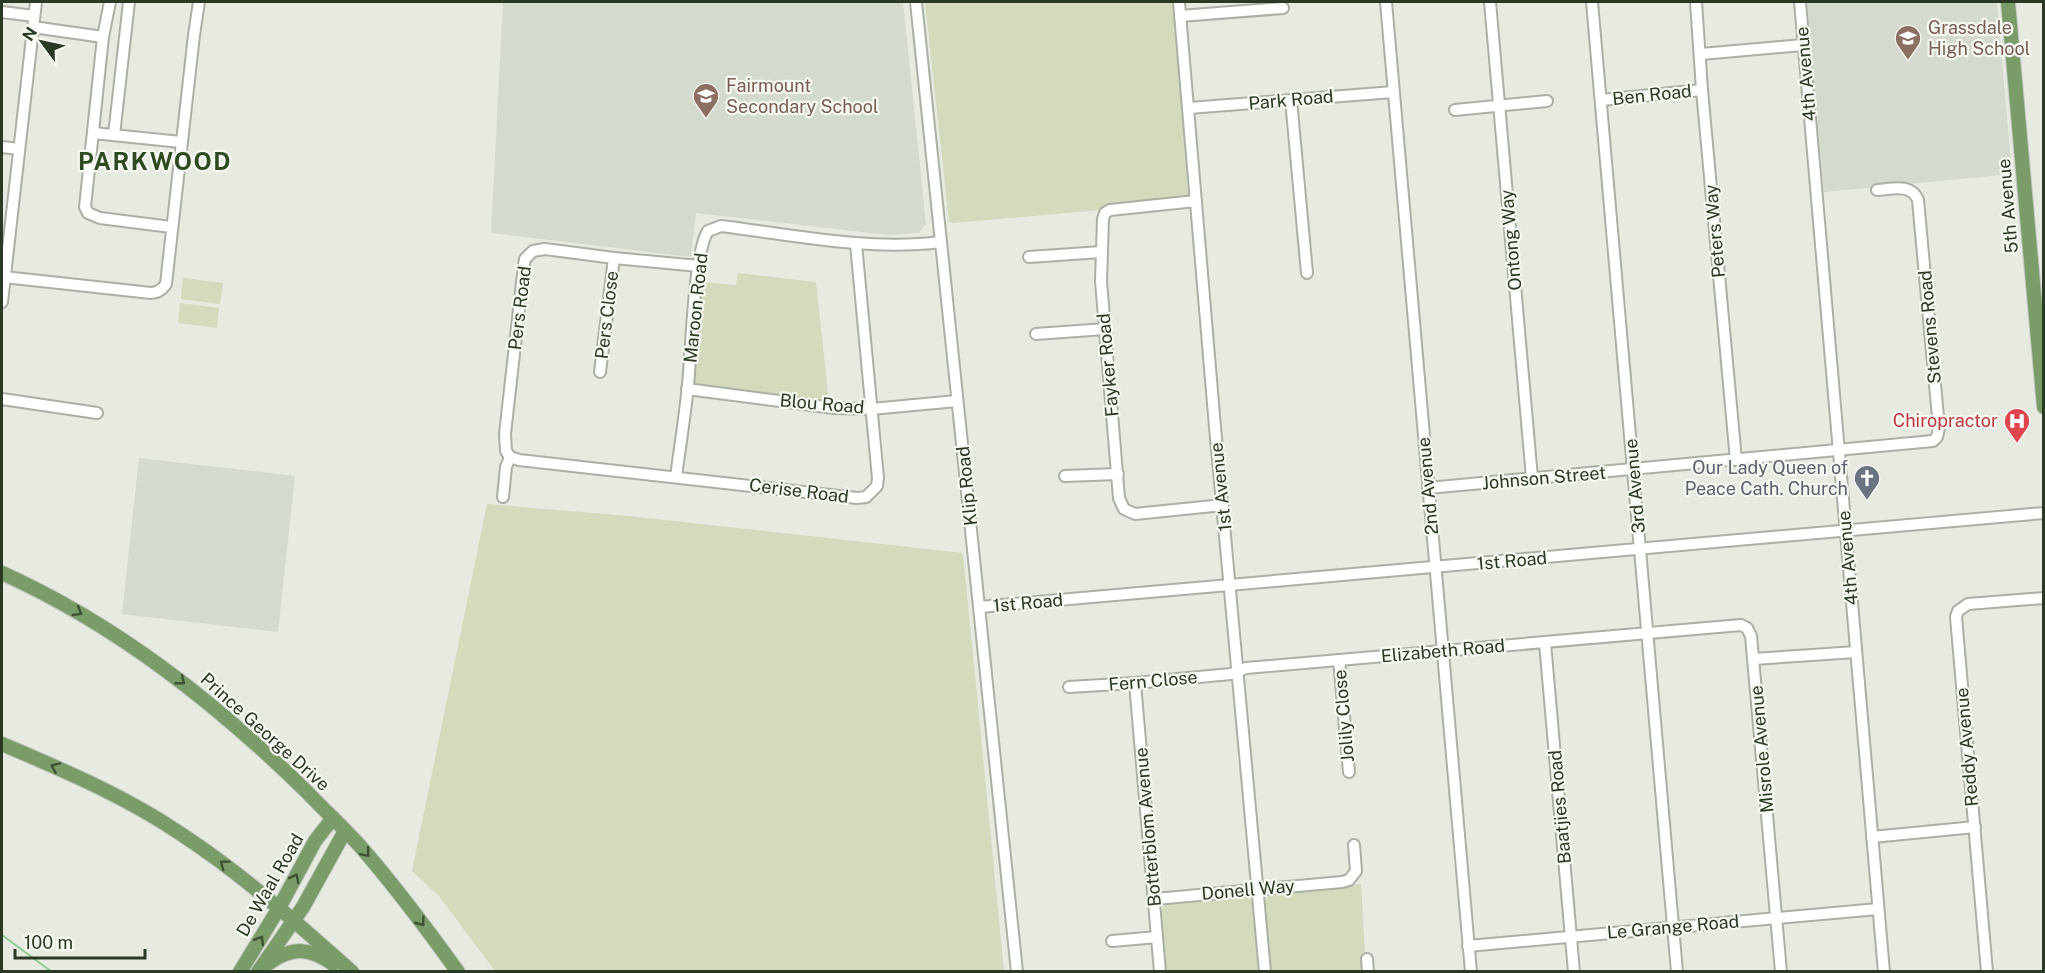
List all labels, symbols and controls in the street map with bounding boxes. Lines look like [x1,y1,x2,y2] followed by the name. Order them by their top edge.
[12,12,72,72] north arrow
[1928,17,2030,59] place label: Grassdale High School
[1893,23,1923,61] school or university icon: Grassdale High School
[18,24,41,45] text: N
[1791,26,1820,122] street label: 4th Avenue
[726,75,878,117] place label: Fairmount Secondary School
[1611,80,1693,109] street label: Ben Road
[691,81,721,119] school or university icon: Fairmount Secondary School
[1248,85,1334,114] street label: Park Road
[78,147,232,175] district label: PARKWOOD
[1993,158,2022,254] street label: 5th Avenue
[1700,183,1729,279] street label: Peters Way
[1496,188,1525,291] street label: Ontong Way
[679,252,712,364] street label: Maroon Road
[504,265,535,351] street label: Pers Road
[1914,269,1945,385] street label: Stevens Road
[591,270,622,360] street label: Pers Close
[1093,312,1122,418] street label: Fayker Road
[779,389,865,418] street label: Blou Road
[2002,406,2032,444] hospital icon: Chiropractor
[1893,410,1998,431] place label: Chiropractor
[1413,436,1442,536] street label: 2nd Avenue
[1620,438,1649,534] street label: 3rd Avenue
[1205,441,1236,533] street label: 1st Avenue
[952,445,981,527] street label: Klip Road
[1685,457,1848,499] place label: Our Lady Queen of Peace Cath. Church
[1481,462,1607,493] street label: Johnson Street
[1852,463,1882,501] church icon: Our Lady Queen of Peace Cath. Church
[748,474,850,507] street label: Cerise Road
[1833,510,1862,606] street label: 4th Avenue
[1476,547,1548,574] street label: 1st Road
[992,589,1064,616] street label: 1st Road
[72,605,83,616] one-way arrow
[1380,635,1506,666] street label: Elizabeth Road
[1108,666,1198,695] street label: Fern Close
[196,668,334,795] street label: Prince George Drive
[1329,669,1358,763] street label: Jolily Close
[175,674,186,685] one-way arrow
[1745,684,1778,814] street label: Misrole Avenue
[1951,687,1982,807] street label: Reddy Avenue
[1130,747,1165,907] street label: Botterblom Avenue
[1544,749,1575,865] street label: Baatjies Road
[51,763,62,775] one-way arrow
[232,830,307,940] street label: De Waal Road
[359,846,370,857] one-way arrow
[220,860,231,871] one-way arrow
[288,874,299,885] one-way arrow
[1200,875,1296,904] street label: Donell Way
[1606,910,1740,943] street label: Le Grange Road
[414,915,425,926] one-way arrow
[15,922,146,960] scale bar
[24,932,73,953] text: 100 m
[252,936,264,946] one-way arrow

